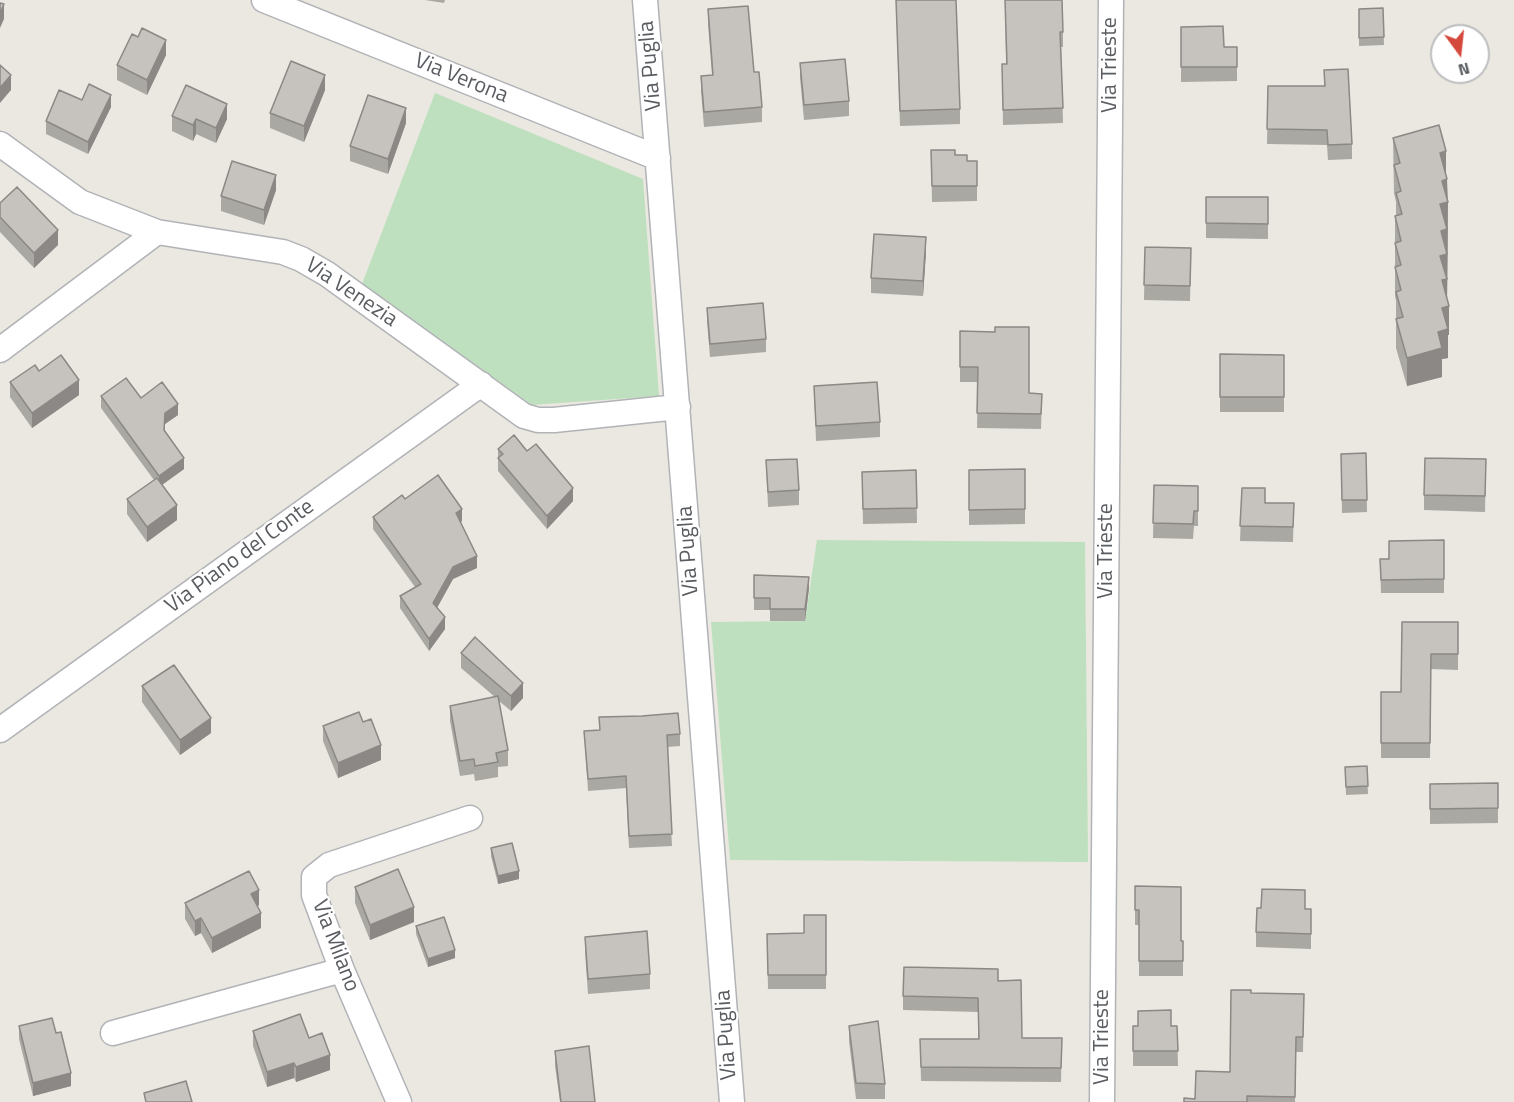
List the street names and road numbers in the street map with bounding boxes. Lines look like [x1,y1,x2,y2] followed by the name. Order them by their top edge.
[1098,17,1124,113] street label: Via Trieste
[634,20,668,112] street label: Via Puglia
[410,48,512,110] street label: Via Verona
[300,253,402,333] street label: Via Venezia
[161,494,319,620] street label: Via Piano del Conte
[1094,503,1120,599] street label: Via Trieste
[673,505,705,597] street label: Via Puglia
[305,896,365,996] street label: Via Milano
[711,989,743,1081] street label: Via Puglia
[1090,989,1116,1085] street label: Via Trieste

